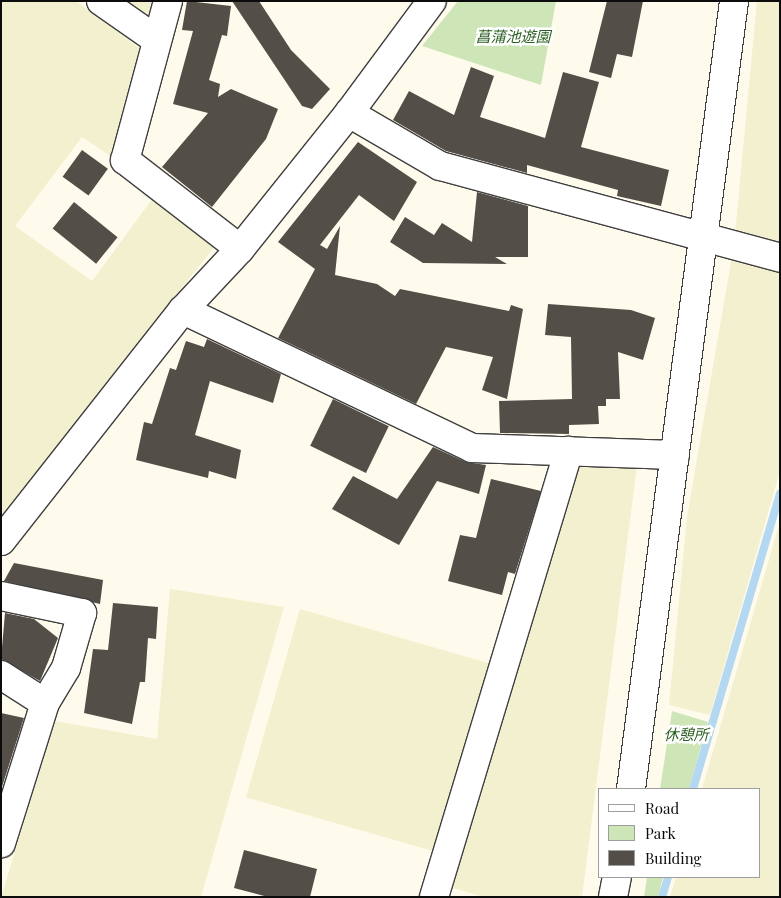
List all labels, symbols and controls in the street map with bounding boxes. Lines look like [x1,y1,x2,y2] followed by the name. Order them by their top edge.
[476,28,550,46] park label: 菖蒲池遊園
[664,726,708,744] park label: 休憩所
[598,788,761,878] legend
[645,798,679,818] text: Road
[645,823,676,843] text: Park
[645,848,701,868] text: Building

